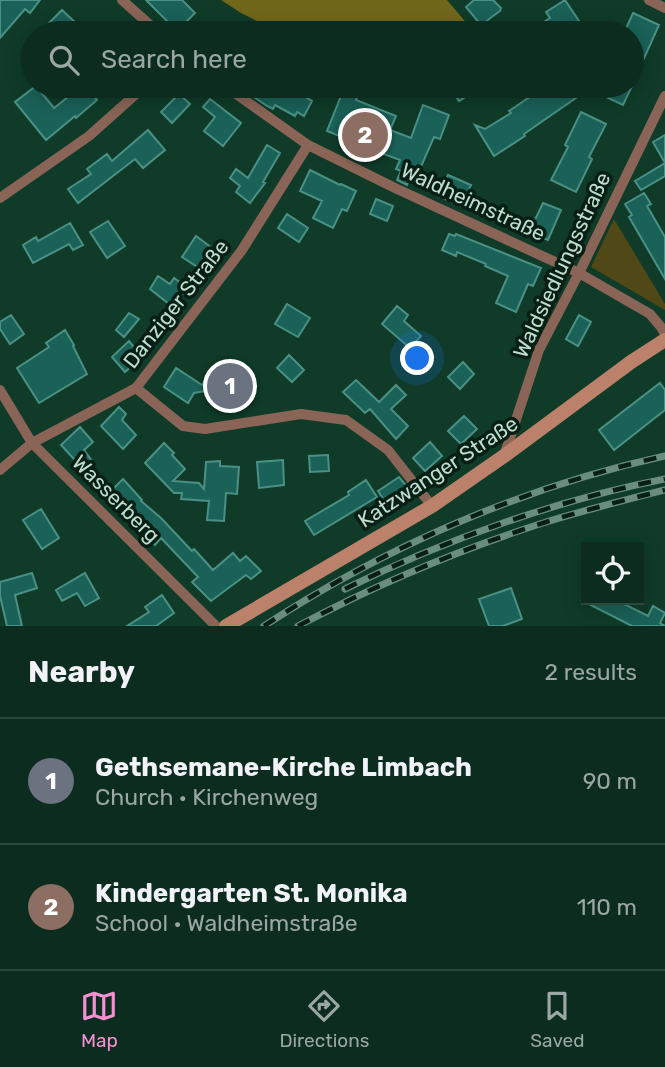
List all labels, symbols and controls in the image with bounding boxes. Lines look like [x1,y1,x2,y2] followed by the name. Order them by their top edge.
[21,21,644,98] search box
[45,41,83,79] icon: search
[101,44,247,75] text: Search here
[342,109,388,161] pin: 2
[397,157,549,246] street label: Waldheimstraße
[508,168,616,361] street label: Waldsiedlungsstraße
[118,234,234,373] street label: Danziger Straße
[400,341,434,375] your location
[207,360,253,412] pin: 1
[353,411,522,533] street label: Katzwanger Straße
[67,450,165,548] street label: Wasserberg
[581,542,644,605] map controls
[581,542,644,605] button: locate
[28,654,135,690] text: Nearby
[545,658,637,686] text: 2 results
[95,752,472,783] text: Gethsemane-Kirche Limbach
[45,767,57,795] text: 1
[583,767,637,795] text: 90 m
[95,783,318,811] text: Church · Kirchenweg
[95,878,408,909] text: Kindergarten St. Monika
[44,893,58,921] text: 2
[577,893,637,921] text: 110 m
[95,909,358,937] text: School · Waldheimstraße
[80,987,118,1052] tab: Map
[279,987,369,1052] tab: Directions
[530,987,585,1052] tab: Saved

